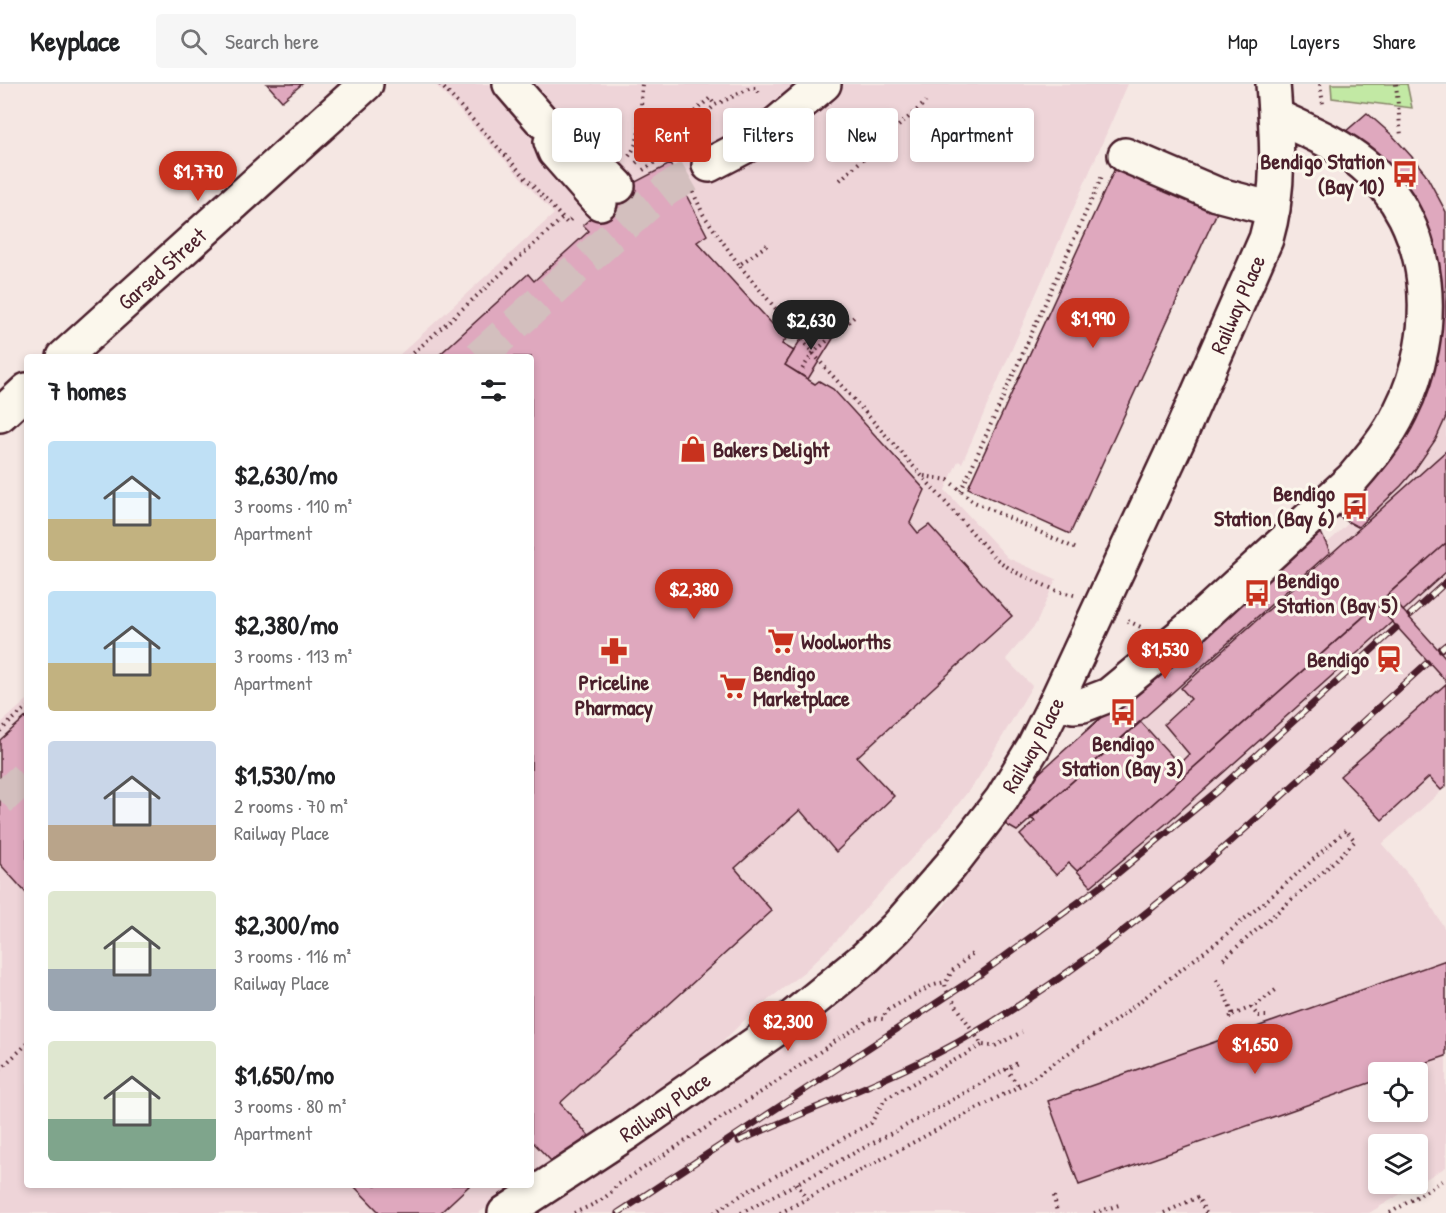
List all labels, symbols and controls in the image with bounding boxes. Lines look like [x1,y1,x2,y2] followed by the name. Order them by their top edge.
[156,14,576,68] search box
[30,22,120,60] text: Keyplace
[177,25,210,58] icon: search
[225,26,319,56] text: Search here
[1228,27,1257,56] text: Map
[1290,27,1340,56] text: Layers
[1373,27,1416,56] text: Share
[552,108,622,162] chip: Buy
[634,108,711,162] chip: Rent
[723,108,814,162] chip: Filters
[826,108,898,162] chip: New
[910,108,1034,162] chip: Apartment
[1260,146,1385,202] place label: Bendigo Station (Bay 10)
[149,151,247,202] pin: $1,770
[173,157,223,184] text: $1,770
[1390,159,1420,189] bus stop icon: Bendigo Station (Bay 10)
[111,220,213,316] street label: Garsed Street
[1203,250,1272,358] street label: Railway Place
[1044,298,1142,349] pin: $1,990
[762,300,860,351] pin: $2,630
[1070,304,1116,331] text: $1,990
[786,306,836,333] text: $2,630
[48,373,126,408] text: 7 homes
[477,374,510,407] icon: filters
[678,434,708,464] shop icon: Bakers Delight
[713,434,831,465] place label: Bakers Delight
[234,457,337,492] text: $2,630/mo
[96,465,168,537] icon: home
[1214,478,1335,534] place label: Bendigo Station (Bay 6)
[1340,491,1370,521] bus stop icon: Bendigo Station (Bay 6)
[234,492,352,519] text: 3 rooms · 110 m²
[234,519,312,546] text: Apartment
[1277,565,1398,621] place label: Bendigo Station (Bay 5)
[645,569,743,620] pin: $2,380
[669,575,719,602] text: $2,380
[1242,578,1272,608] bus stop icon: Bendigo Station (Bay 5)
[234,607,338,642] text: $2,380/mo
[96,615,168,687] icon: home
[766,626,796,656] supermarket icon: Woolworths
[801,626,891,656] place label: Woolworths
[1116,629,1214,680] pin: $1,530
[1141,635,1189,662] text: $1,530
[599,636,629,666] pharmacy icon: Priceline Pharmacy
[234,642,352,669] text: 3 rooms · 113 m²
[1307,644,1369,675] place label: Bendigo
[1374,644,1404,674] station icon: Bendigo
[753,658,850,714] place label: Bendigo Marketplace
[575,667,654,723] place label: Priceline Pharmacy
[234,669,312,696] text: Apartment
[718,671,748,701] supermarket icon: Bendigo Marketplace
[994,692,1071,798] street label: Railway Place
[1108,697,1138,727] bus stop icon: Bendigo Station (Bay 3)
[1062,728,1184,784] place label: Bendigo Station (Bay 3)
[234,757,335,792] text: $1,530/mo
[96,765,168,837] icon: home
[234,792,348,819] text: 2 rooms · 70 m²
[234,819,329,846] text: Railway Place
[234,907,339,942] text: $2,300/mo
[96,915,168,987] icon: home
[234,942,351,969] text: 3 rooms · 116 m²
[234,969,329,996] text: Railway Place
[739,1001,837,1052] pin: $2,300
[763,1007,813,1034] text: $2,300
[1206,1024,1304,1075] pin: $1,650
[1232,1030,1278,1057] text: $1,650
[234,1057,334,1092] text: $1,650/mo
[1368,1062,1428,1194] map controls
[1368,1062,1428,1122] button: locate
[613,1064,717,1149] street label: Railway Place
[96,1065,168,1137] icon: home
[234,1092,346,1119] text: 3 rooms · 80 m²
[234,1119,312,1146] text: Apartment
[1368,1134,1428,1194] button: layers

